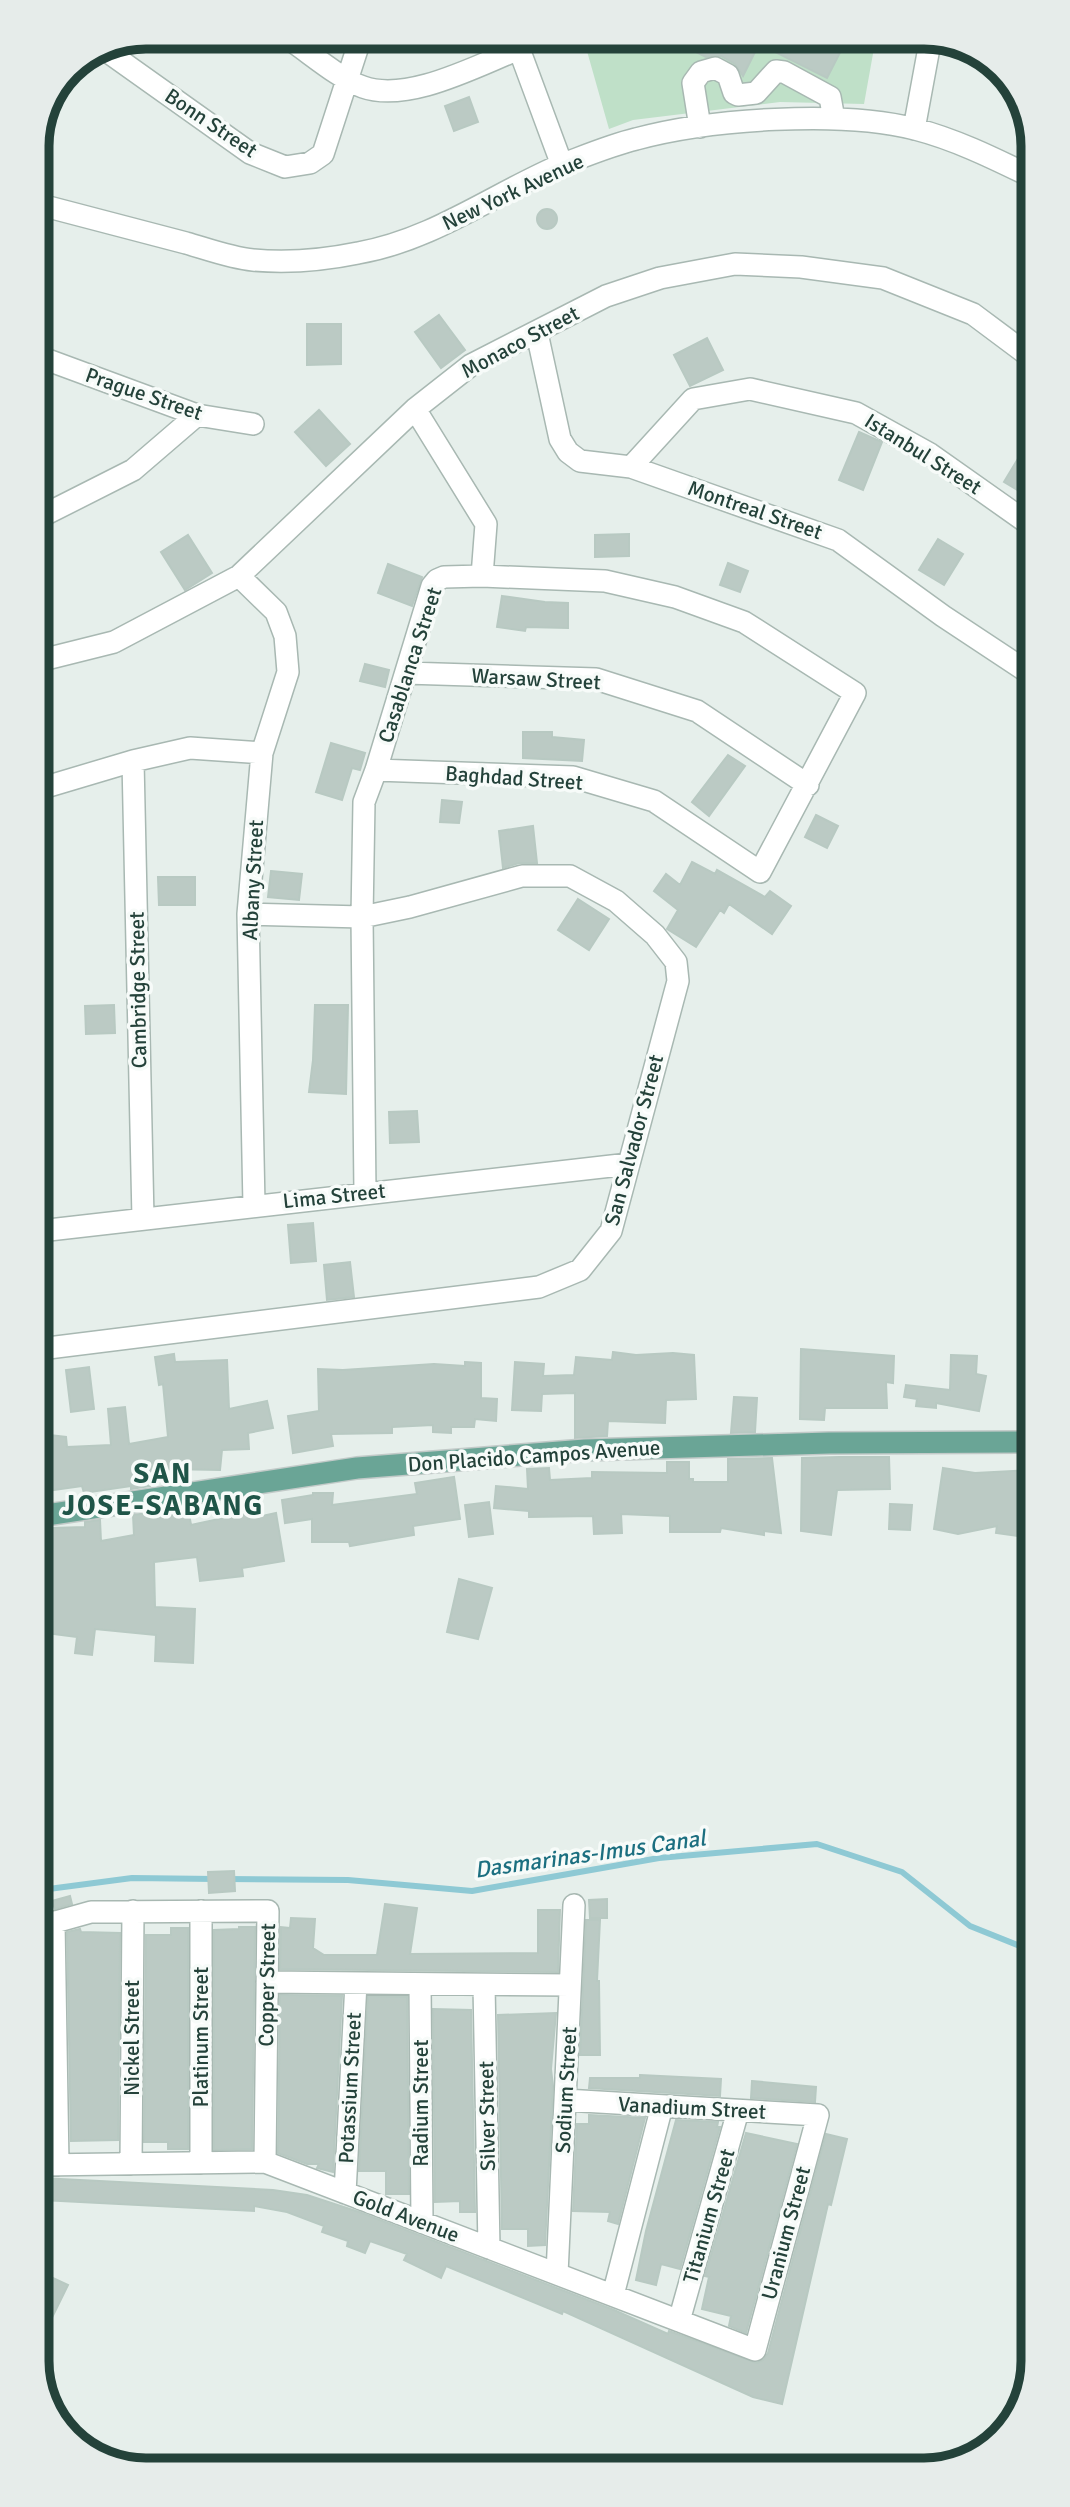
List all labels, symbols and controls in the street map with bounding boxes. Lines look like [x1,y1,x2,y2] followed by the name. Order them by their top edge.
[160,83,262,163] street label: Bonn Street
[438,148,588,236] street label: New York Avenue
[457,300,583,384] street label: Monaco Street
[82,362,206,426] street label: Prague Street
[860,408,986,500] street label: Istanbul Street
[684,475,826,545] street label: Montreal Street
[373,584,447,746] street label: Casablanca Street
[471,663,601,695] street label: Warsaw Street
[444,760,584,796] street label: Baghdad Street
[237,819,269,941] street label: Albany Street
[124,911,152,1069] street label: Cambridge Street
[599,1052,669,1228] street label: San Salvador Street
[281,1178,387,1214] street label: Lima Street
[407,1434,661,1478] street label: Don Placido Campos Avenue
[62,1457,264,1523] district label: SAN JOSE-SABANG
[473,1823,710,1885] water label: Dasmarinas-Imus Canal
[253,1923,281,2047] street label: Copper Street
[188,1967,214,2107] street label: Platinum Street
[119,1980,145,2096] street label: Nickel Street
[333,2012,367,2164] street label: Potassium Street
[550,2026,582,2154] street label: Sodium Street
[408,2039,434,2167] street label: Radium Street
[473,2061,501,2171] street label: Silver Street
[617,2091,767,2125] street label: Vanadium Street
[677,2146,741,2286] street label: Titanium Street
[756,2163,816,2303] street label: Uranium Street
[349,2184,463,2248] street label: Gold Avenue

